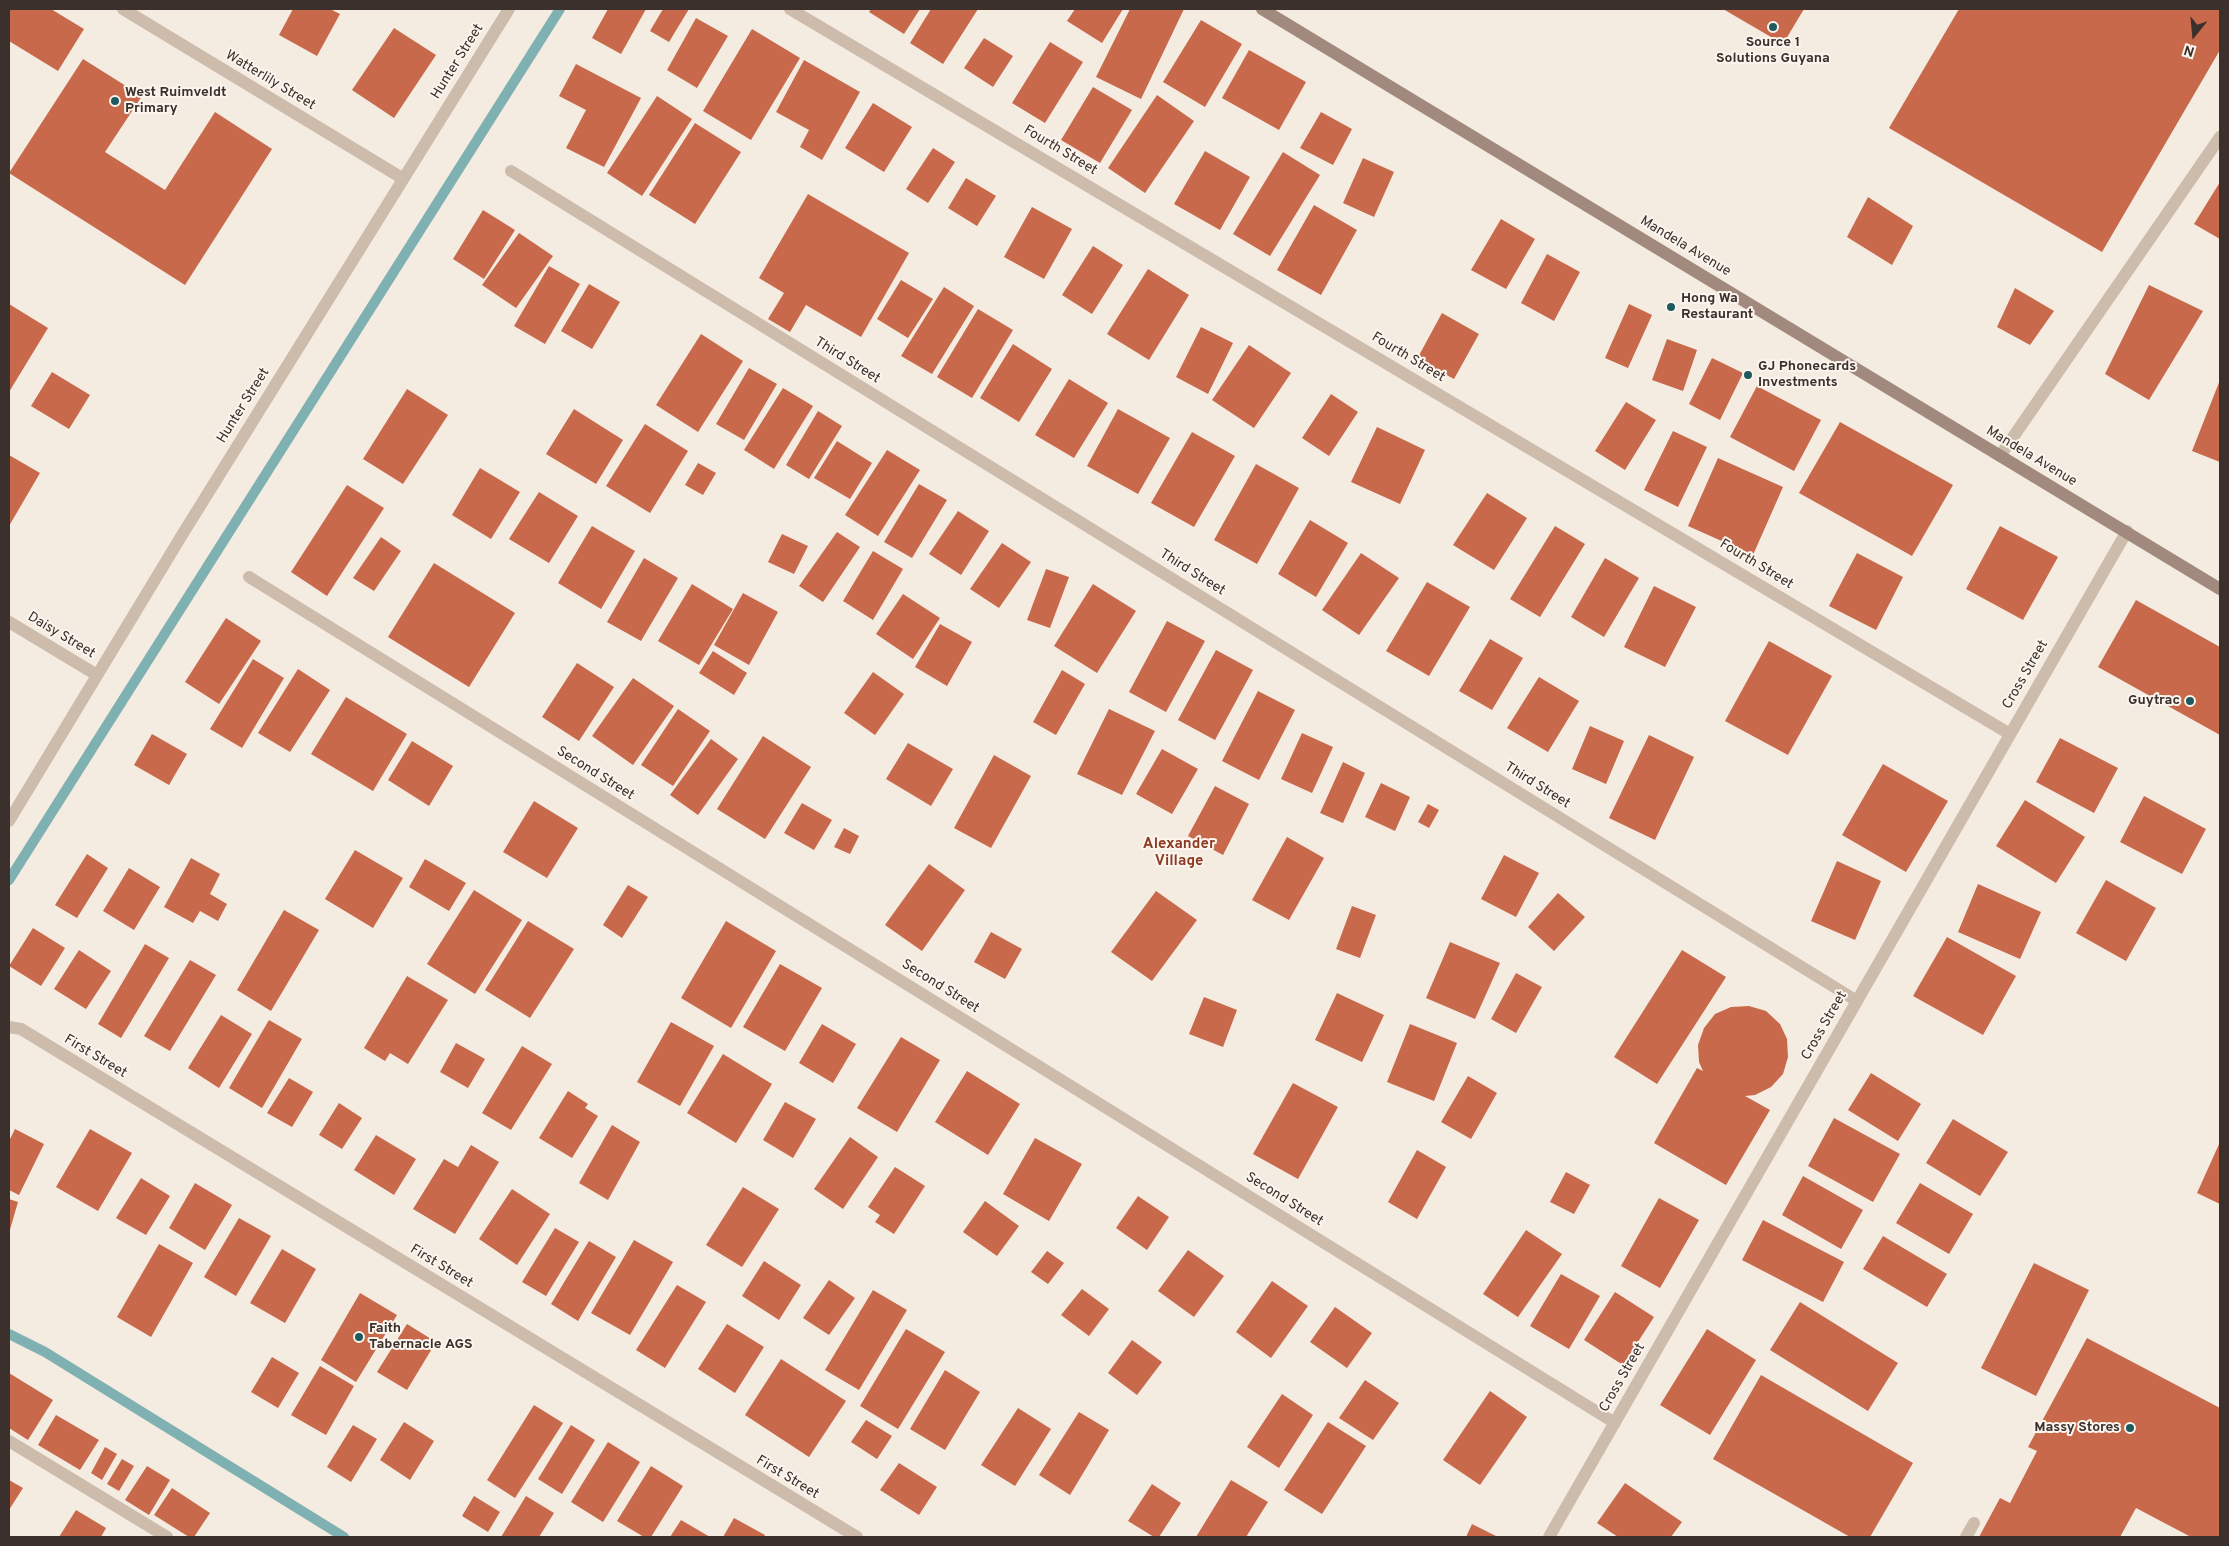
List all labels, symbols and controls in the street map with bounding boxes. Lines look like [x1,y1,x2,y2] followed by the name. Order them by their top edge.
[2169,10,2219,60] north arrow
[428,21,488,103] street label: Hunter Street
[1767,21,1779,33] marker: Source 1 Solutions Guyana
[1716,35,1830,68] place label: Source 1 Solutions Guyana
[2182,40,2197,59] text: N
[222,48,318,114] street label: Watterlily Street
[125,85,227,118] place label: West Ruimveldt Primary
[109,95,121,107] marker: West Ruimveldt Primary
[1020,122,1100,180] street label: Fourth Street
[1637,213,1733,281] street label: Mandela Avenue
[1681,291,1753,324] place label: Hong Wa Restaurant
[1665,301,1677,313] marker: Hong Wa Restaurant
[1368,329,1448,387] street label: Fourth Street
[811,334,883,388] street label: Third Street
[1758,359,1856,392] place label: GJ Phonecards Investments
[214,365,274,447] street label: Hunter Street
[1742,369,1754,381] marker: GJ Phonecards Investments
[1983,423,2079,491] street label: Mandela Avenue
[1716,536,1796,594] street label: Fourth Street
[1156,546,1228,600] street label: Third Street
[24,609,98,663] street label: Daisy Street
[2000,638,2052,712] street label: Cross Street
[2128,693,2180,709] place label: Guytrac
[2184,695,2196,707] marker: Guytrac
[553,743,637,805] street label: Second Street
[1501,759,1573,813] street label: Third Street
[1143,836,1215,871] district label: Alexander Village
[898,956,982,1018] street label: Second Street
[1799,989,1851,1063] street label: Cross Street
[61,1032,129,1082] street label: First Street
[1242,1169,1326,1231] street label: Second Street
[407,1242,475,1292] street label: First Street
[369,1321,473,1354] place label: Faith Tabernacle AGS
[353,1331,365,1343] marker: Faith Tabernacle AGS
[1597,1341,1649,1415] street label: Cross Street
[2034,1420,2120,1436] place label: Massy Stores
[2124,1422,2136,1434] marker: Massy Stores
[753,1453,821,1503] street label: First Street

